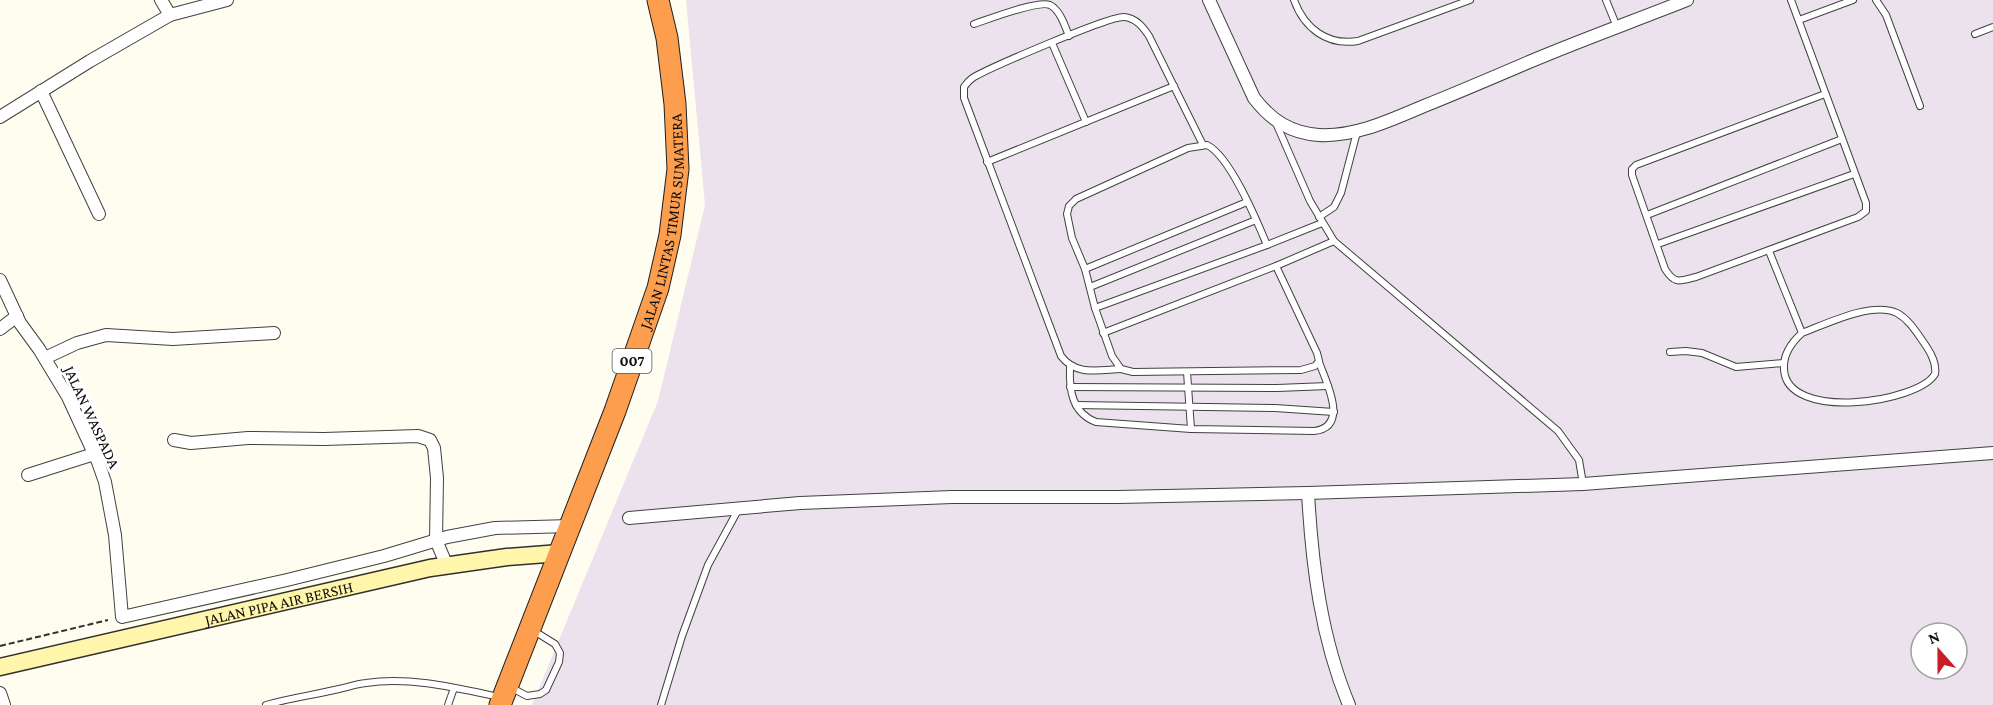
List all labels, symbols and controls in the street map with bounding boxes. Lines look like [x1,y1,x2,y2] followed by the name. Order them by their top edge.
[635,112,687,333] street label: JALAN LINTAS TIMUR SUMATERA
[612,349,652,373] road number: 007
[59,361,124,472] street label: JALAN WASPADA
[201,578,355,630] street label: JALAN PIPA AIR BERSIH
[1909,621,1969,681] north arrow
[1926,628,1942,647] text: N

